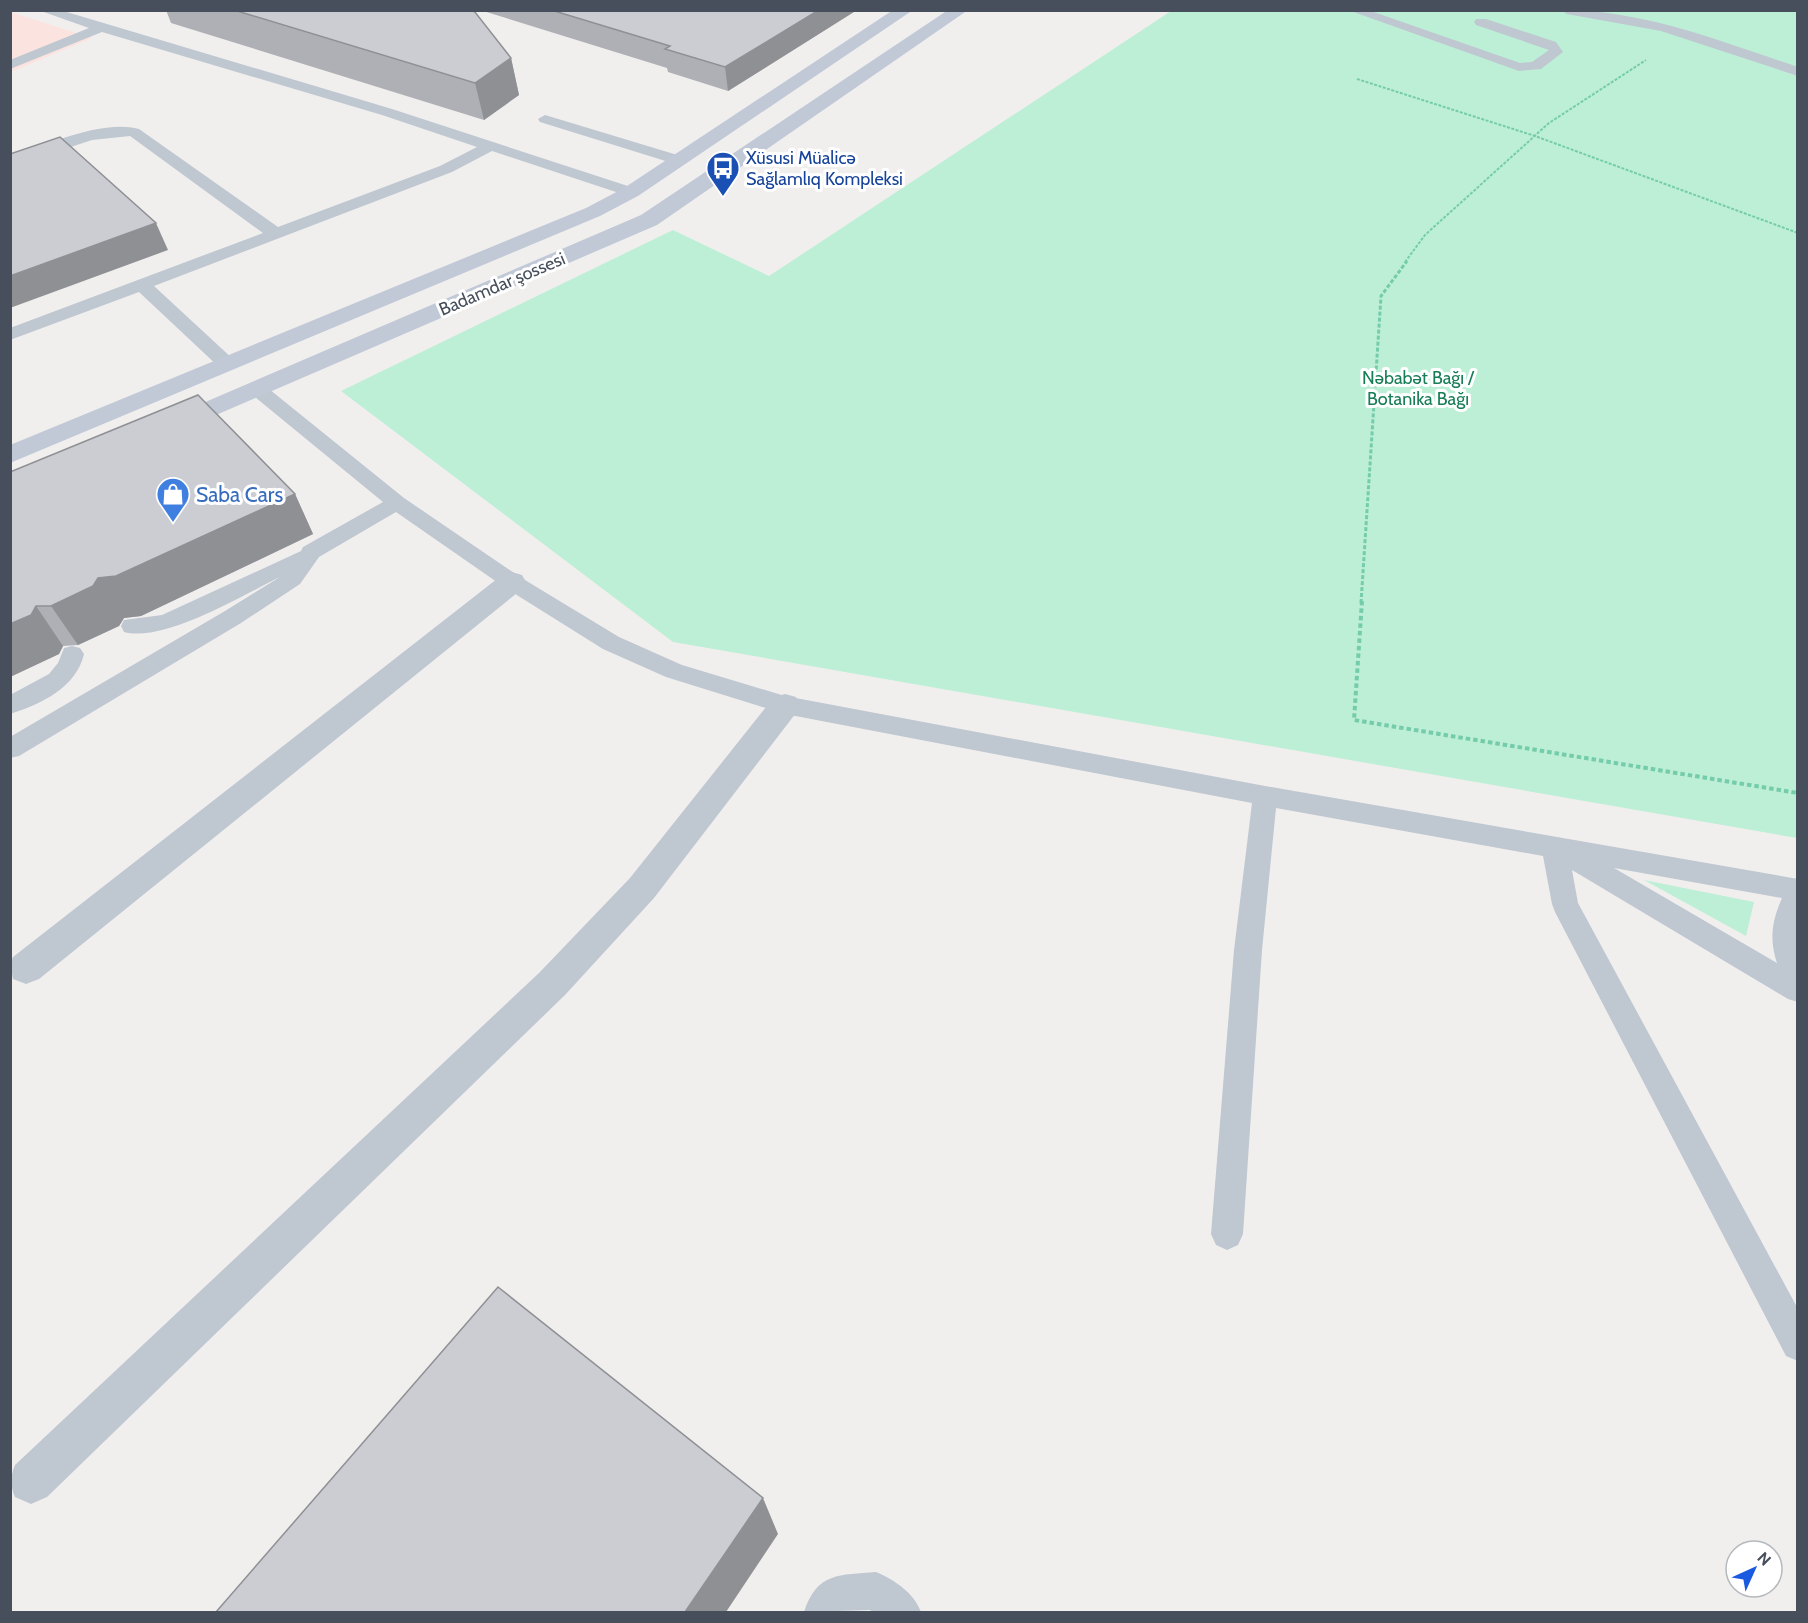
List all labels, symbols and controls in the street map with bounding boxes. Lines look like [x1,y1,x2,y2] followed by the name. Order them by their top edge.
[746,147,903,190] place label: Xüsusi Müalicə Sağlamlıq Kompleksi
[705,150,741,197] bus stop icon: Xüsusi Müalicə Sağlamlıq Kompleksi
[436,248,568,320] street label: Badamdar şossesi
[1362,367,1475,410] park label: Nəbabət Bağı / Botanika Bağı
[155,476,191,523] shop icon: Saba Cars
[196,482,283,507] place label: Saba Cars
[1724,1539,1784,1599] north arrow
[1754,1548,1775,1569] text: N

